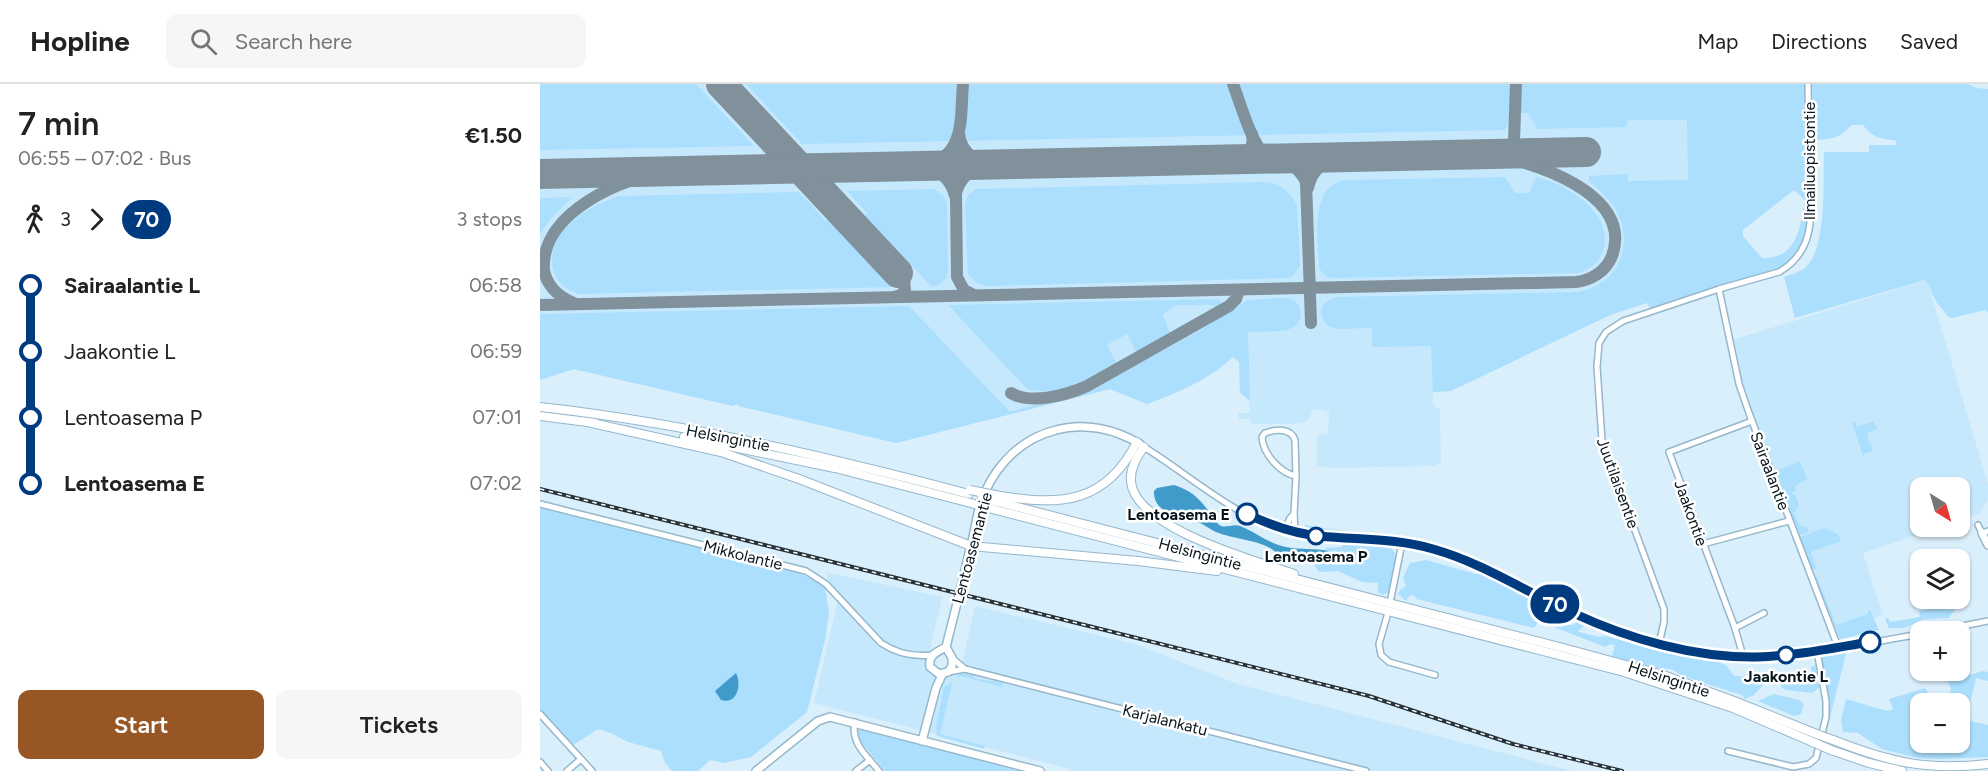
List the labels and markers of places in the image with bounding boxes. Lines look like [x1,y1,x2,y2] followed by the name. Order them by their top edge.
[1236,503,1258,525] marker: Lentoasema E
[1127,505,1230,524] place label: Lentoasema E
[1307,527,1325,545] marker: Lentoasema P
[1265,547,1368,566] place label: Lentoasema P
[1859,631,1881,653] unlabelled marker
[1777,646,1795,664] marker: Jaakontie L
[1744,667,1829,686] place label: Jaakontie L

